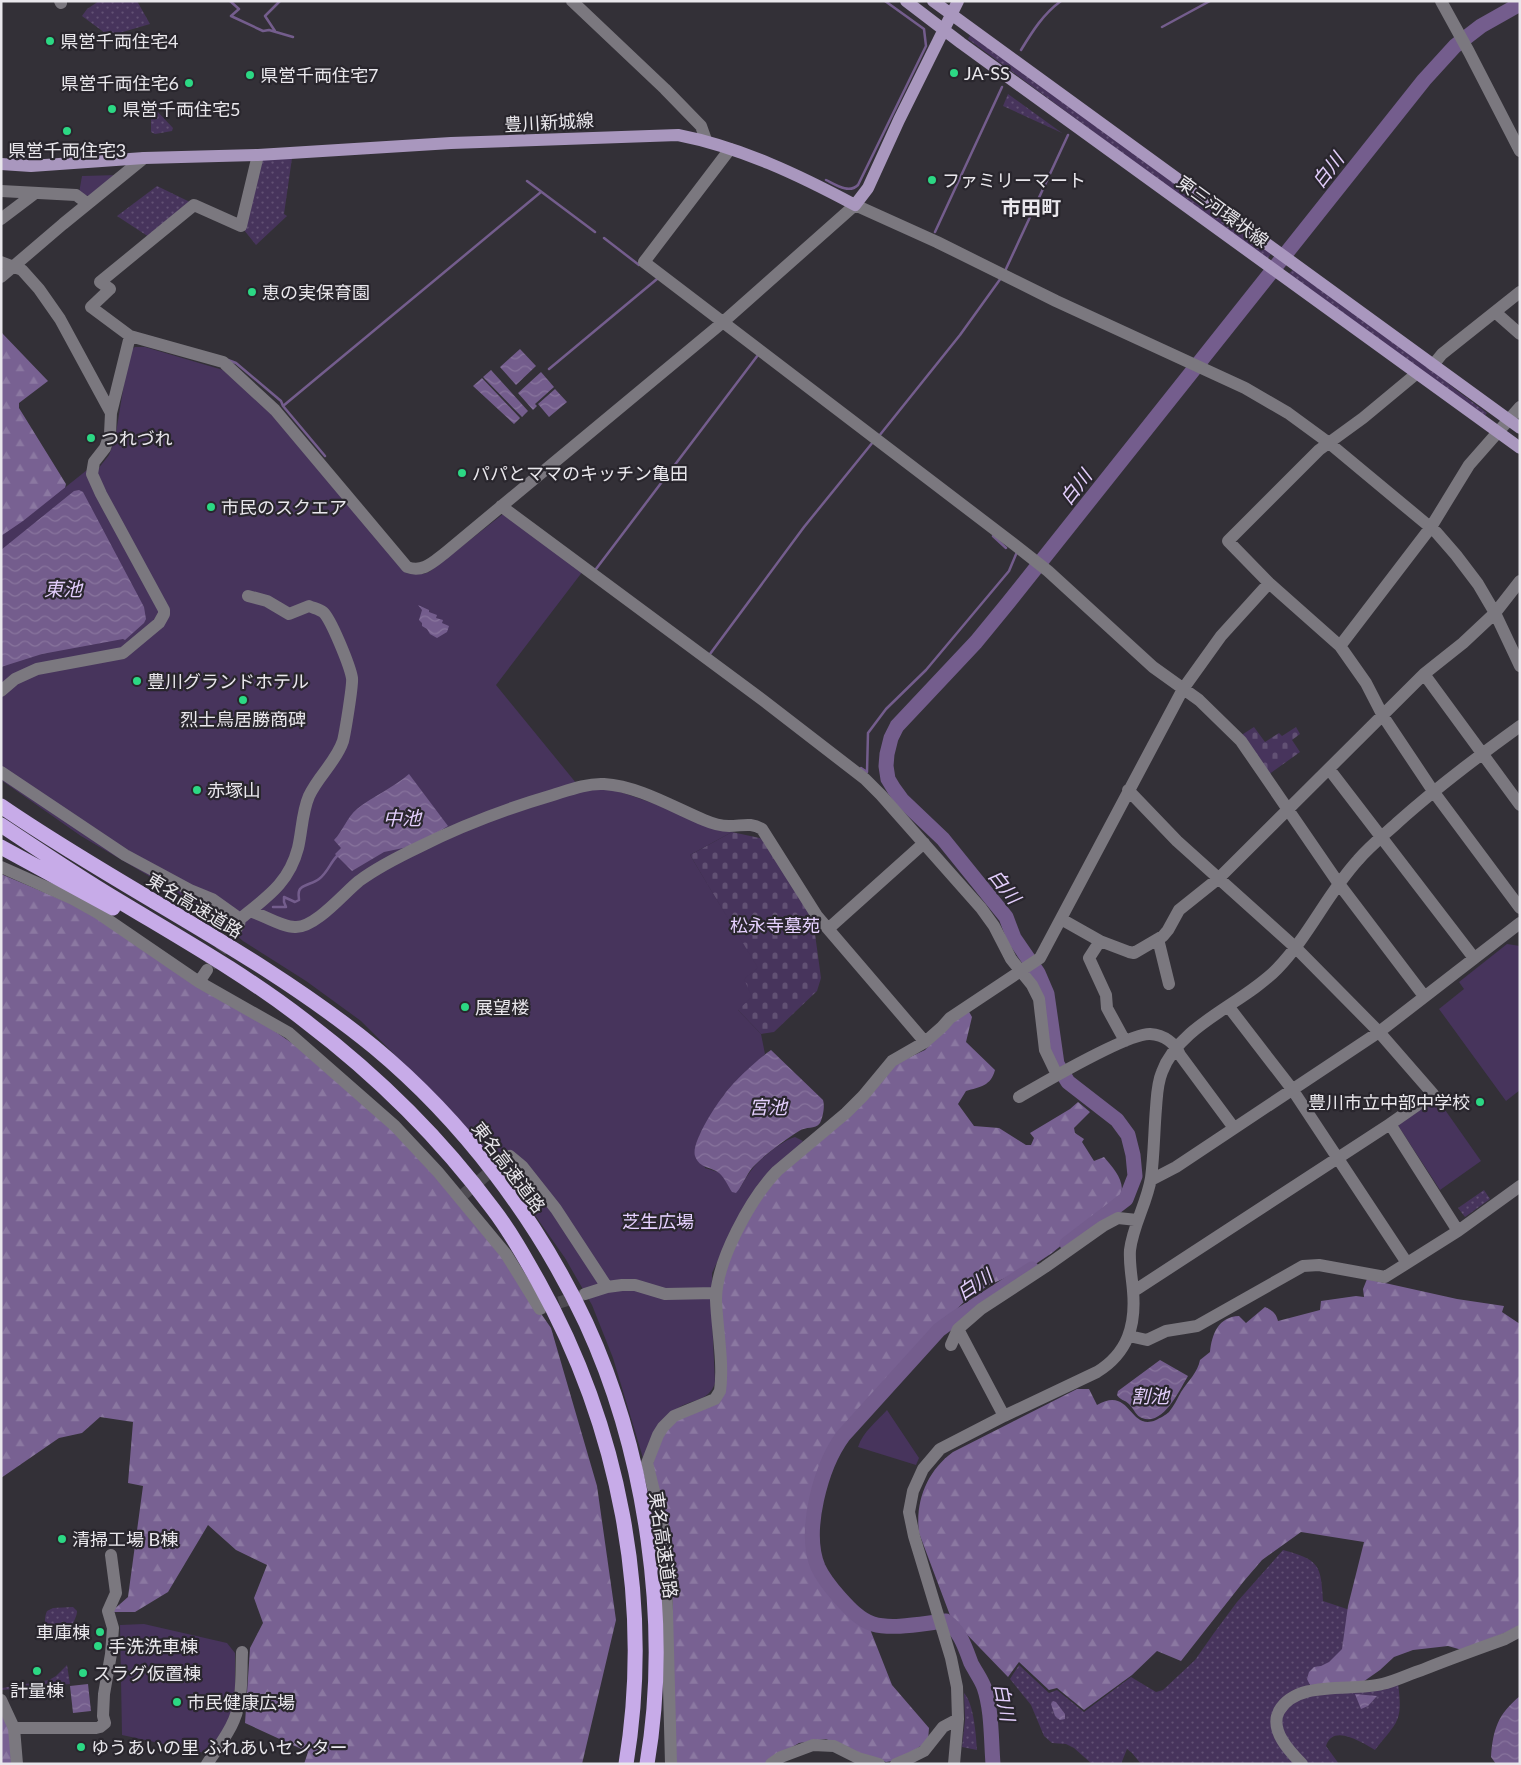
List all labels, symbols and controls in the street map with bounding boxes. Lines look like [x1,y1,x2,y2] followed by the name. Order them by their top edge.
[60,30,178,52] place label: 県営千両住宅4
[44,35,56,47] marker: 県営千両住宅4
[964,62,1010,84] place label: JA-SS
[260,64,378,86] place label: 県営千両住宅7
[948,67,960,79] marker: JA-SS
[244,69,256,81] marker: 県営千両住宅7
[61,72,179,94] place label: 県営千両住宅6
[183,77,195,89] marker: 県営千両住宅6
[122,98,240,120] place label: 県営千両住宅5
[106,103,118,115] marker: 県営千両住宅5
[503,109,595,135] street label: 豊川新城線
[61,125,73,137] marker: 県営千両住宅3
[8,139,126,161] place label: 県営千両住宅3
[1306,146,1349,192] water label: 白川
[942,169,1086,191] place label: ファミリーマート
[1173,170,1273,252] street label: 東三河環状線
[926,174,938,186] marker: ファミリーマート
[1001,195,1061,219] district label: 市田町
[262,281,370,303] place label: 恵の実保育園
[246,286,258,298] marker: 恵の実保育園
[101,427,173,449] place label: つれづれ
[85,432,97,444] marker: つれづれ
[472,462,688,484] place label: パパとママのキッチン亀田
[1054,463,1097,509] water label: 白川
[456,467,468,479] marker: パパとママのキッチン亀田
[221,496,347,518] place label: 市民のスクエア
[205,501,217,513] marker: 市民のスクエア
[44,577,84,600] water label: 東池
[147,670,309,692] place label: 豊川グランドホテル
[131,675,143,687] marker: 豊川グランドホテル
[237,694,249,706] marker: 烈士鳥居勝商碑
[180,708,306,730] place label: 烈士鳥居勝商碑
[207,779,261,801] place label: 赤塚山
[191,784,203,796] marker: 赤塚山
[383,806,423,829] water label: 中池
[984,864,1027,910] water label: 白川
[143,868,247,942] street label: 東名高速道路
[730,914,820,936] park label: 松永寺墓苑
[475,996,529,1018] place label: 展望楼
[459,1001,471,1013] marker: 展望楼
[1308,1091,1470,1113] place label: 豊川市立中部中学校
[749,1095,789,1118] water label: 宮池
[1474,1096,1486,1108] marker: 豊川市立中部中学校
[468,1117,550,1217] street label: 東名高速道路
[622,1210,694,1232] park label: 芝生広場
[952,1263,998,1304] water label: 白川
[1131,1384,1171,1407] water label: 割池
[646,1490,682,1600] street label: 東名高速道路
[72,1528,178,1550] place label: 清掃工場 B棟
[56,1533,68,1545] marker: 清掃工場 B棟
[36,1621,90,1643] place label: 車庫棟
[94,1626,106,1638] marker: 車庫棟
[108,1635,198,1657] place label: 手洗洗車棟
[92,1640,104,1652] marker: 手洗洗車棟
[93,1662,201,1684] place label: スラグ仮置棟
[31,1665,43,1677] marker: 計量棟
[77,1667,89,1679] marker: スラグ仮置棟
[10,1679,64,1701] place label: 計量棟
[990,1681,1020,1725] water label: 白川
[187,1691,295,1713] place label: 市民健康広場
[171,1696,183,1708] marker: 市民健康広場
[91,1736,348,1758] place label: ゆうあいの里 ふれあいセンター
[75,1741,87,1753] marker: ゆうあいの里 ふれあいセンター

